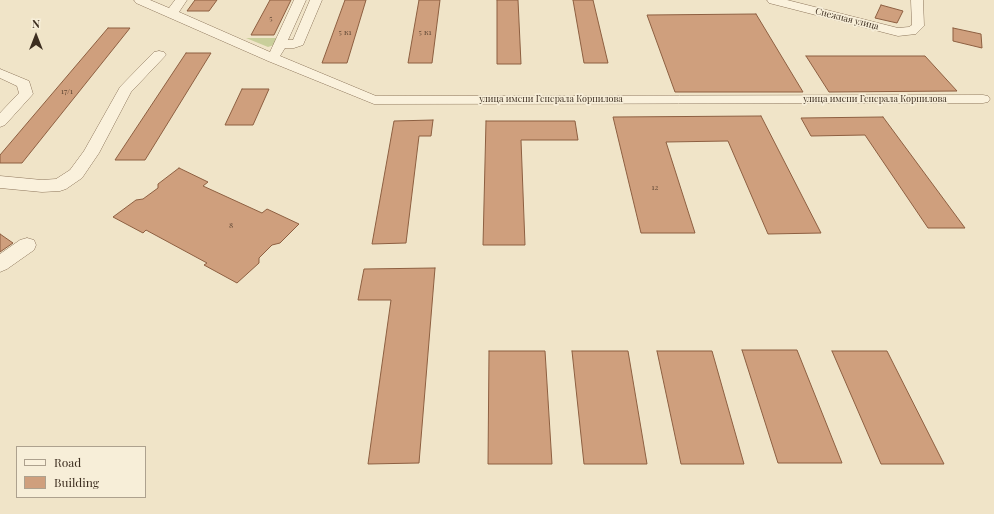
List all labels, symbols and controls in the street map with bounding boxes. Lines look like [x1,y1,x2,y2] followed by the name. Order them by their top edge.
[814,6,880,32] street label: Снежная улица
[269,13,273,23] house number: 5
[16,16,56,56] north arrow
[32,16,40,31] text: N
[339,27,351,37] house number: 5 к1
[419,27,431,37] house number: 5 к1
[61,86,73,96] house number: 17/1
[479,94,623,104] street label: улица имени Генерала Корнилова
[803,94,947,104] street label: улица имени Генерала Корнилова
[652,182,658,192] house number: 12
[229,220,233,230] house number: 8
[16,446,146,498] legend
[54,454,81,470] text: Road
[54,474,99,490] text: Building

